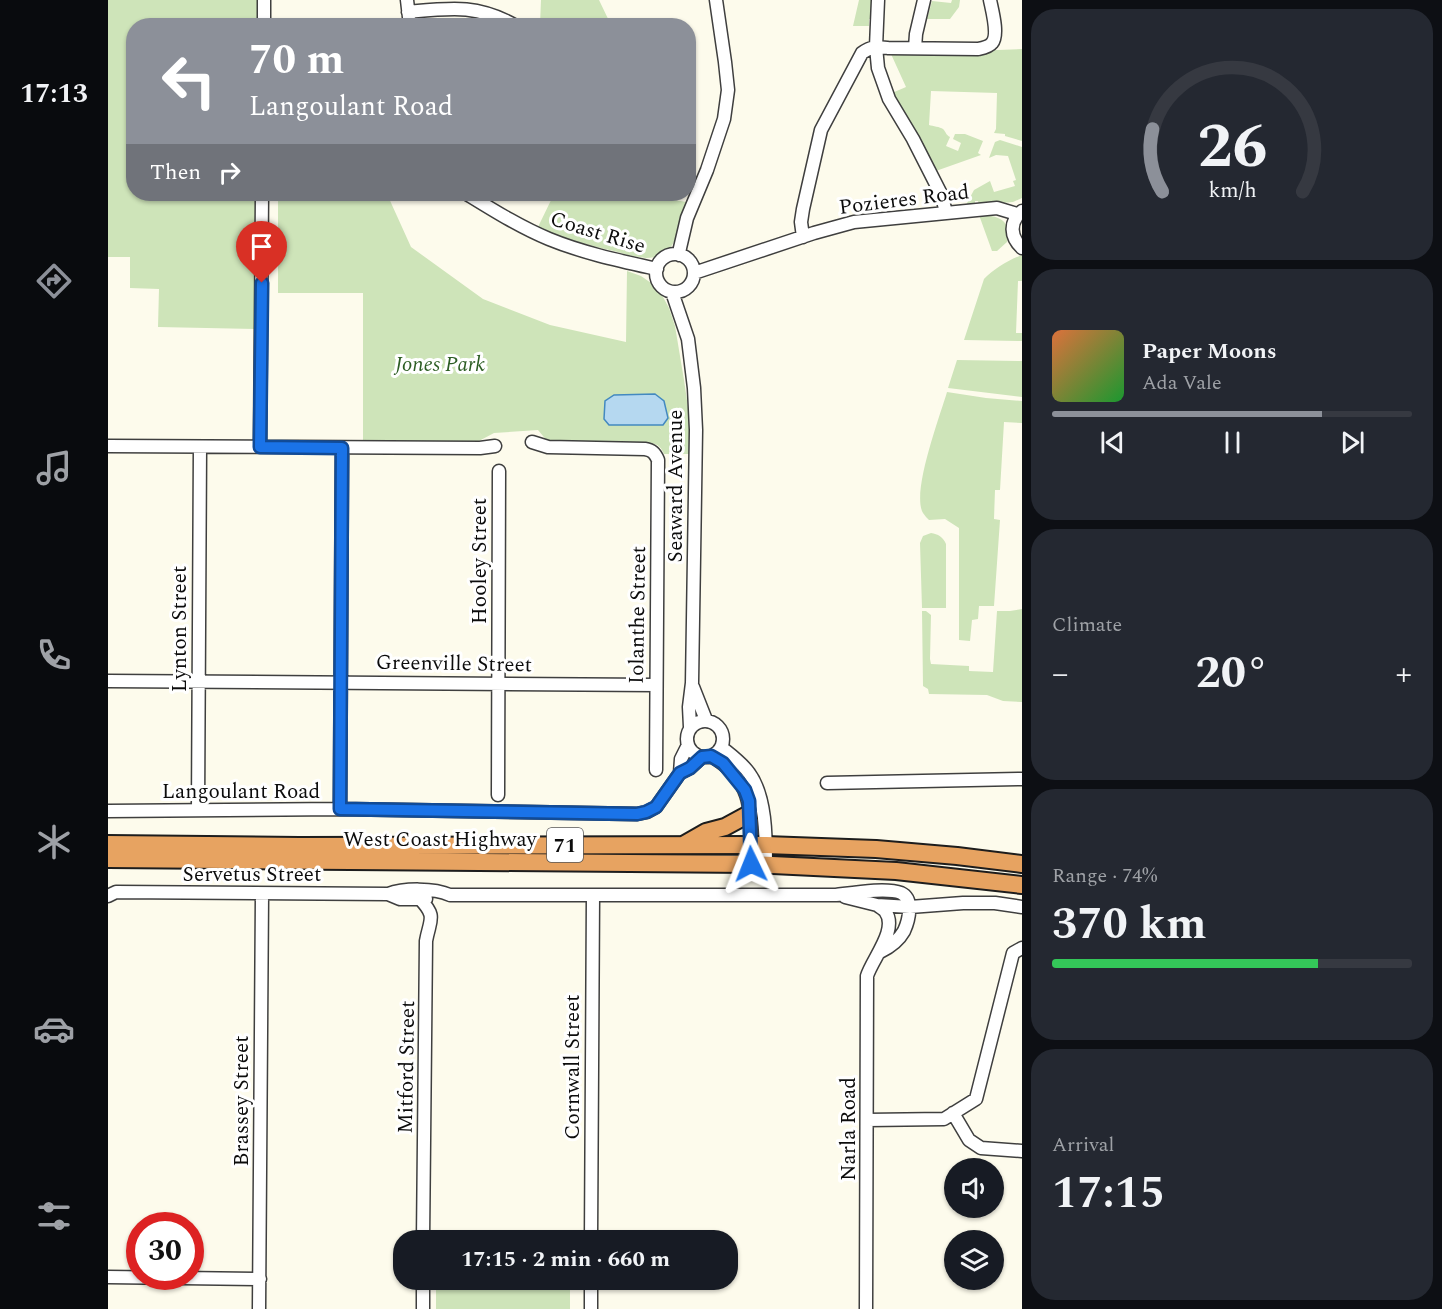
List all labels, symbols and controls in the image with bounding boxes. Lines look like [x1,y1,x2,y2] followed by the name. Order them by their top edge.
[249,29,344,92] text: 70 m
[150,42,228,120] icon: left
[20,73,88,115] text: 17:13
[249,86,453,128] text: Langoulant Road
[1197,100,1267,195] text: 26
[150,156,201,189] text: Then
[213,156,246,189] icon: right
[1208,174,1256,207] text: km/h
[837,176,971,224] street label: Pozieres Road
[546,203,649,263] street label: Coast Rise
[236,221,287,283] pin
[245,230,278,263] icon: arrive
[33,260,75,302] icon: directions
[1142,335,1277,368] text: Paper Moons
[393,349,485,381] park label: Jones Park
[1142,368,1222,398] text: Ada Vale
[660,410,692,562] street label: Seaward Avenue
[1096,426,1129,459] icon: previous
[1216,426,1249,459] icon: pause
[1336,426,1369,459] icon: next
[33,447,75,489] icon: music
[464,498,496,624] street label: Hooley Street
[621,546,655,684] street label: Iolanthe Street
[164,566,196,692] street label: Lynton Street
[1052,610,1122,640] text: Climate
[33,634,75,676] icon: phone
[1196,639,1269,708] text: 20°
[376,647,532,681] street label: Greenville Street
[1052,649,1069,699] text: −
[1396,649,1412,699] text: +
[162,776,320,808] street label: Langoulant Road
[33,821,75,863] icon: climate
[343,824,538,856] street label: West Coast Highway
[547,828,583,862] road number: 71
[719,832,783,896] position arrow
[183,859,321,891] street label: Servetus Street
[1052,861,1157,891] text: Range · 74%
[1052,890,1207,959] text: 370 km
[557,994,589,1140] street label: Cornwall Street
[390,1000,424,1134] street label: Mitford Street
[33,1008,75,1050] icon: car
[226,1035,258,1167] street label: Brassey Street
[833,1077,865,1181] street label: Narla Road
[1052,1130,1114,1160] text: Arrival
[944,1158,1004,1290] map controls
[944,1158,1004,1218] button: sound
[1052,1159,1165,1228] text: 17:15
[33,1195,75,1237] icon: filters
[126,1212,204,1290] speed limit sign: 30
[944,1230,1004,1290] button: layers
[461,1243,670,1276] text: 17:15 · 2 min · 660 m

